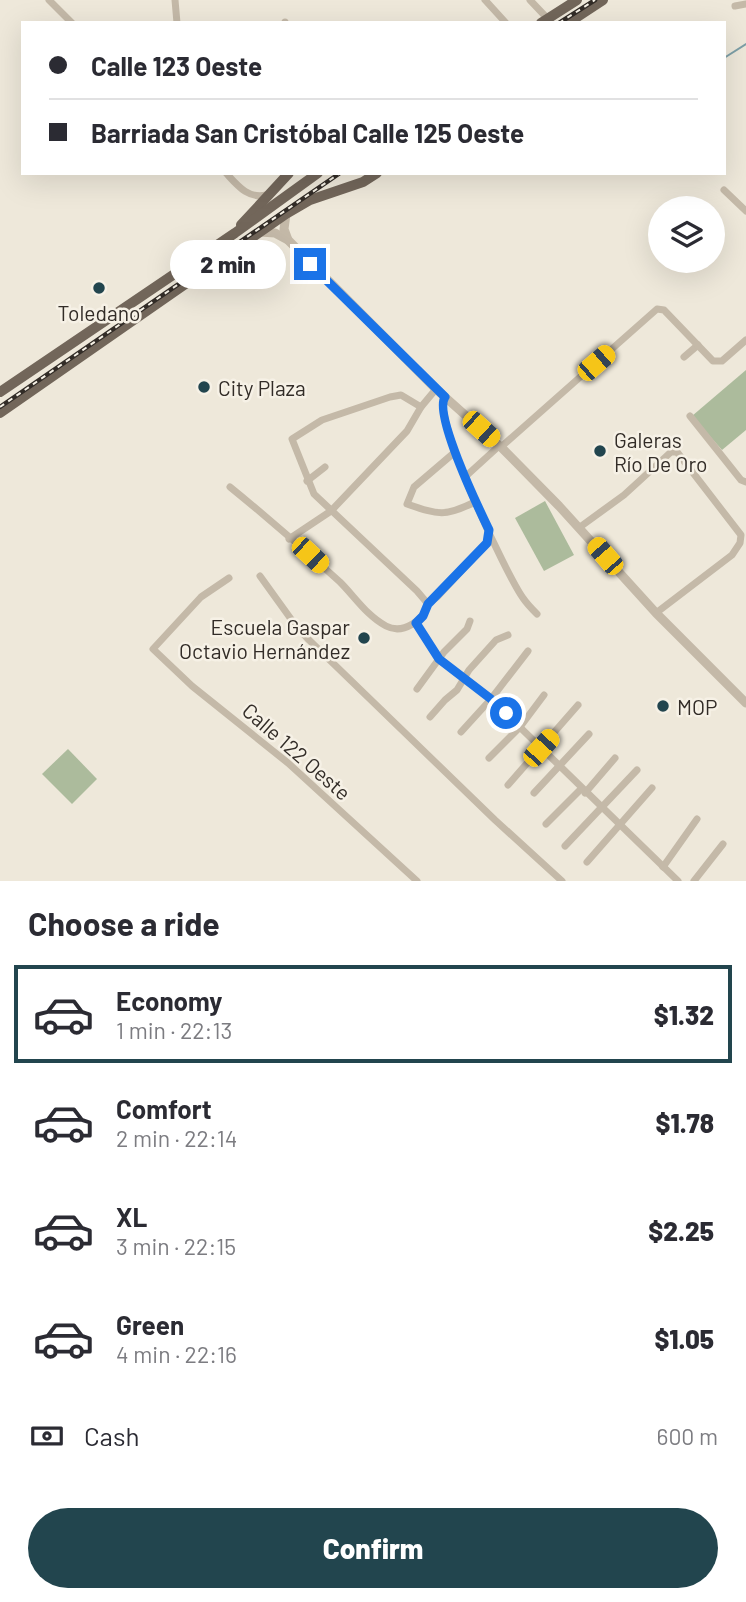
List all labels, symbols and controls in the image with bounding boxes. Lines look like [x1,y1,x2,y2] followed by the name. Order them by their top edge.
[91,50,262,81] text: Calle 123 Oeste
[91,117,524,148] text: Barriada San Cristóbal Calle 125 Oeste
[648,196,725,273] map controls
[648,196,725,273] button: layers
[170,240,286,288] callout: 2 min
[294,248,326,280] route end
[200,250,256,278] text: 2 min
[91,280,107,296] marker: Toledano
[58,300,140,325] place label: Toledano
[574,341,619,385] car
[218,375,306,400] place label: City Plaza
[196,379,212,395] marker: City Plaza
[459,407,504,451] car
[614,427,707,476] place label: Galeras Río De Oro
[592,443,608,459] marker: Galeras Río De Oro
[288,533,333,577] car
[584,533,627,579] car
[179,614,350,663] place label: Escuela Gaspar Octavio Hernández
[356,630,372,646] marker: Escuela Gaspar Octavio Hernández
[677,694,718,719] place label: MOP
[238,697,356,805] street label: Calle 122 Oeste
[490,697,522,729] route start
[655,698,671,714] marker: MOP
[520,725,563,771] car
[28,904,220,942] text: Choose a ride
[32,983,95,1046] icon: car
[116,985,222,1016] text: Economy
[654,999,714,1030] text: $1.32
[116,1016,232,1044] text: 1 min · 22:13
[32,1091,95,1154] icon: car
[116,1093,212,1124] text: Comfort
[655,1107,714,1138] text: $1.78
[116,1124,237,1152] text: 2 min · 22:14
[32,1199,95,1262] icon: car
[116,1201,147,1232] text: XL
[648,1215,714,1246] text: $2.25
[116,1232,236,1260] text: 3 min · 22:15
[32,1307,95,1370] icon: car
[116,1309,184,1340] text: Green
[654,1323,714,1354] text: $1.05
[116,1340,237,1368] text: 4 min · 22:16
[28,1417,66,1455] icon: cash
[84,1420,139,1451] text: Cash
[657,1422,718,1450] text: 600 m
[28,1508,718,1588] button: Confirm

